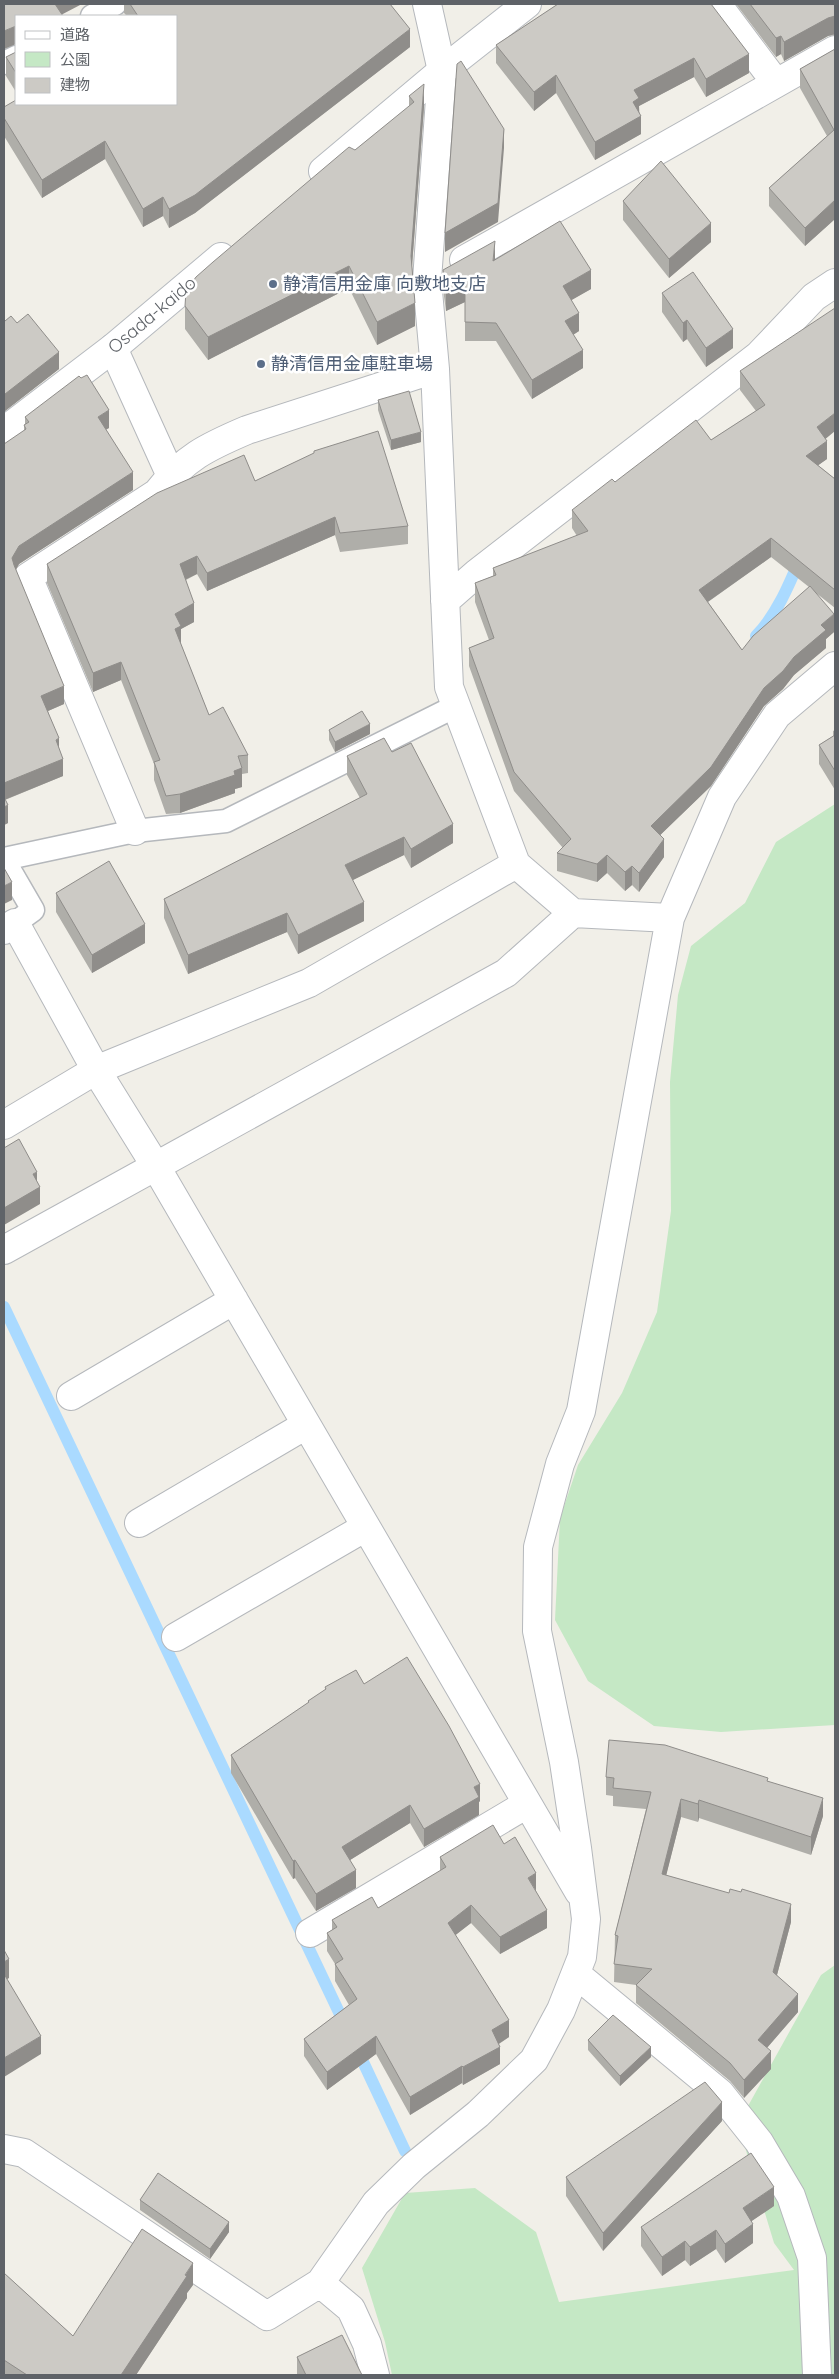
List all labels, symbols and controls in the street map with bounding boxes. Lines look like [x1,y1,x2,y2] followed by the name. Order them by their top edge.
[15,15,178,105] legend
[60,25,90,44] text: 道路
[60,50,90,69] text: 公園
[60,75,90,94] text: 建物
[103,271,201,358] street label: Osada-kaido
[283,272,486,295] place label: 静清信用金庫 向敷地支店
[267,278,279,290] marker: 静清信用金庫 向敷地支店
[271,352,433,375] place label: 静清信用金庫駐車場
[255,358,267,370] marker: 静清信用金庫駐車場

